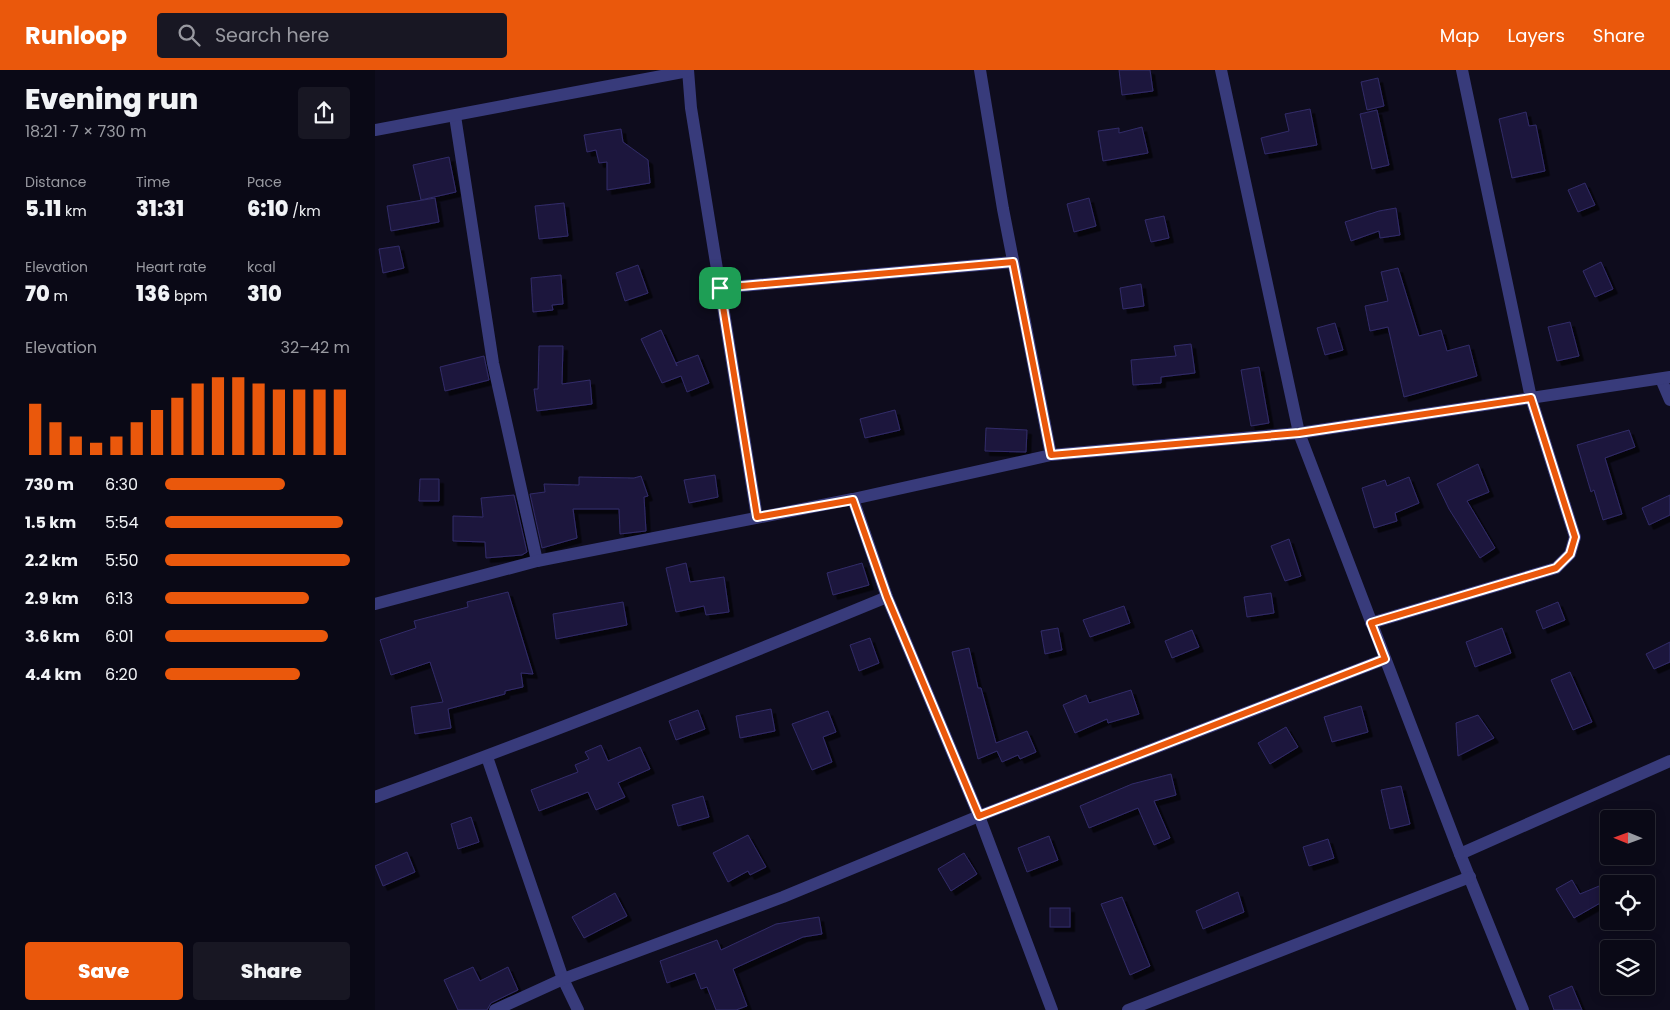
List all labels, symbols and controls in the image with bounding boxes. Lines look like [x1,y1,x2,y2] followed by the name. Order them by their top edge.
[157,13,507,58] search box
[25,19,127,52] text: Runloop
[175,21,203,49] icon: search
[215,22,329,49] text: Search here
[1440,23,1480,48] text: Map
[1508,23,1565,48] text: Layers
[1593,23,1645,48] text: Share
[25,80,198,119] text: Evening run
[298,87,350,139] button: share
[25,120,146,143] text: 18:21 · 7 × 730 m
[25,172,86,192] text: Distance
[136,172,170,192] text: Time
[247,172,282,192] text: Pace
[25,194,61,223] text: 5.11
[136,194,184,223] text: 31:31
[247,194,289,223] text: 6:10
[61,201,87,221] text: km
[289,201,321,221] text: /km
[25,257,88,277] text: Elevation
[136,257,206,277] text: Heart rate
[247,257,276,277] text: kcal
[699,267,741,309] pin
[706,274,734,302] icon: arrive
[25,279,50,308] text: 70
[136,279,170,308] text: 136
[247,279,282,308] text: 310
[50,286,68,306] text: m
[170,286,207,306] text: bpm
[25,336,97,359] text: Elevation
[281,336,350,359] text: 32–42 m
[25,473,74,496] text: 730 m
[105,473,138,496] text: 6:30
[25,511,76,534] text: 1.5 km
[105,511,139,534] text: 5:54
[25,549,78,572] text: 2.2 km
[105,549,139,572] text: 5:50
[25,587,79,610] text: 2.9 km
[105,587,133,610] text: 6:13
[25,625,80,648] text: 3.6 km
[105,625,134,648] text: 6:01
[25,663,81,686] text: 4.4 km
[105,663,138,686] text: 6:20
[1600,810,1655,865] north arrow
[1600,810,1655,995] map controls
[1600,875,1655,930] button: locate
[1600,940,1655,995] button: layers
[25,942,183,1000] button: Save
[193,942,350,1000] button: Share

